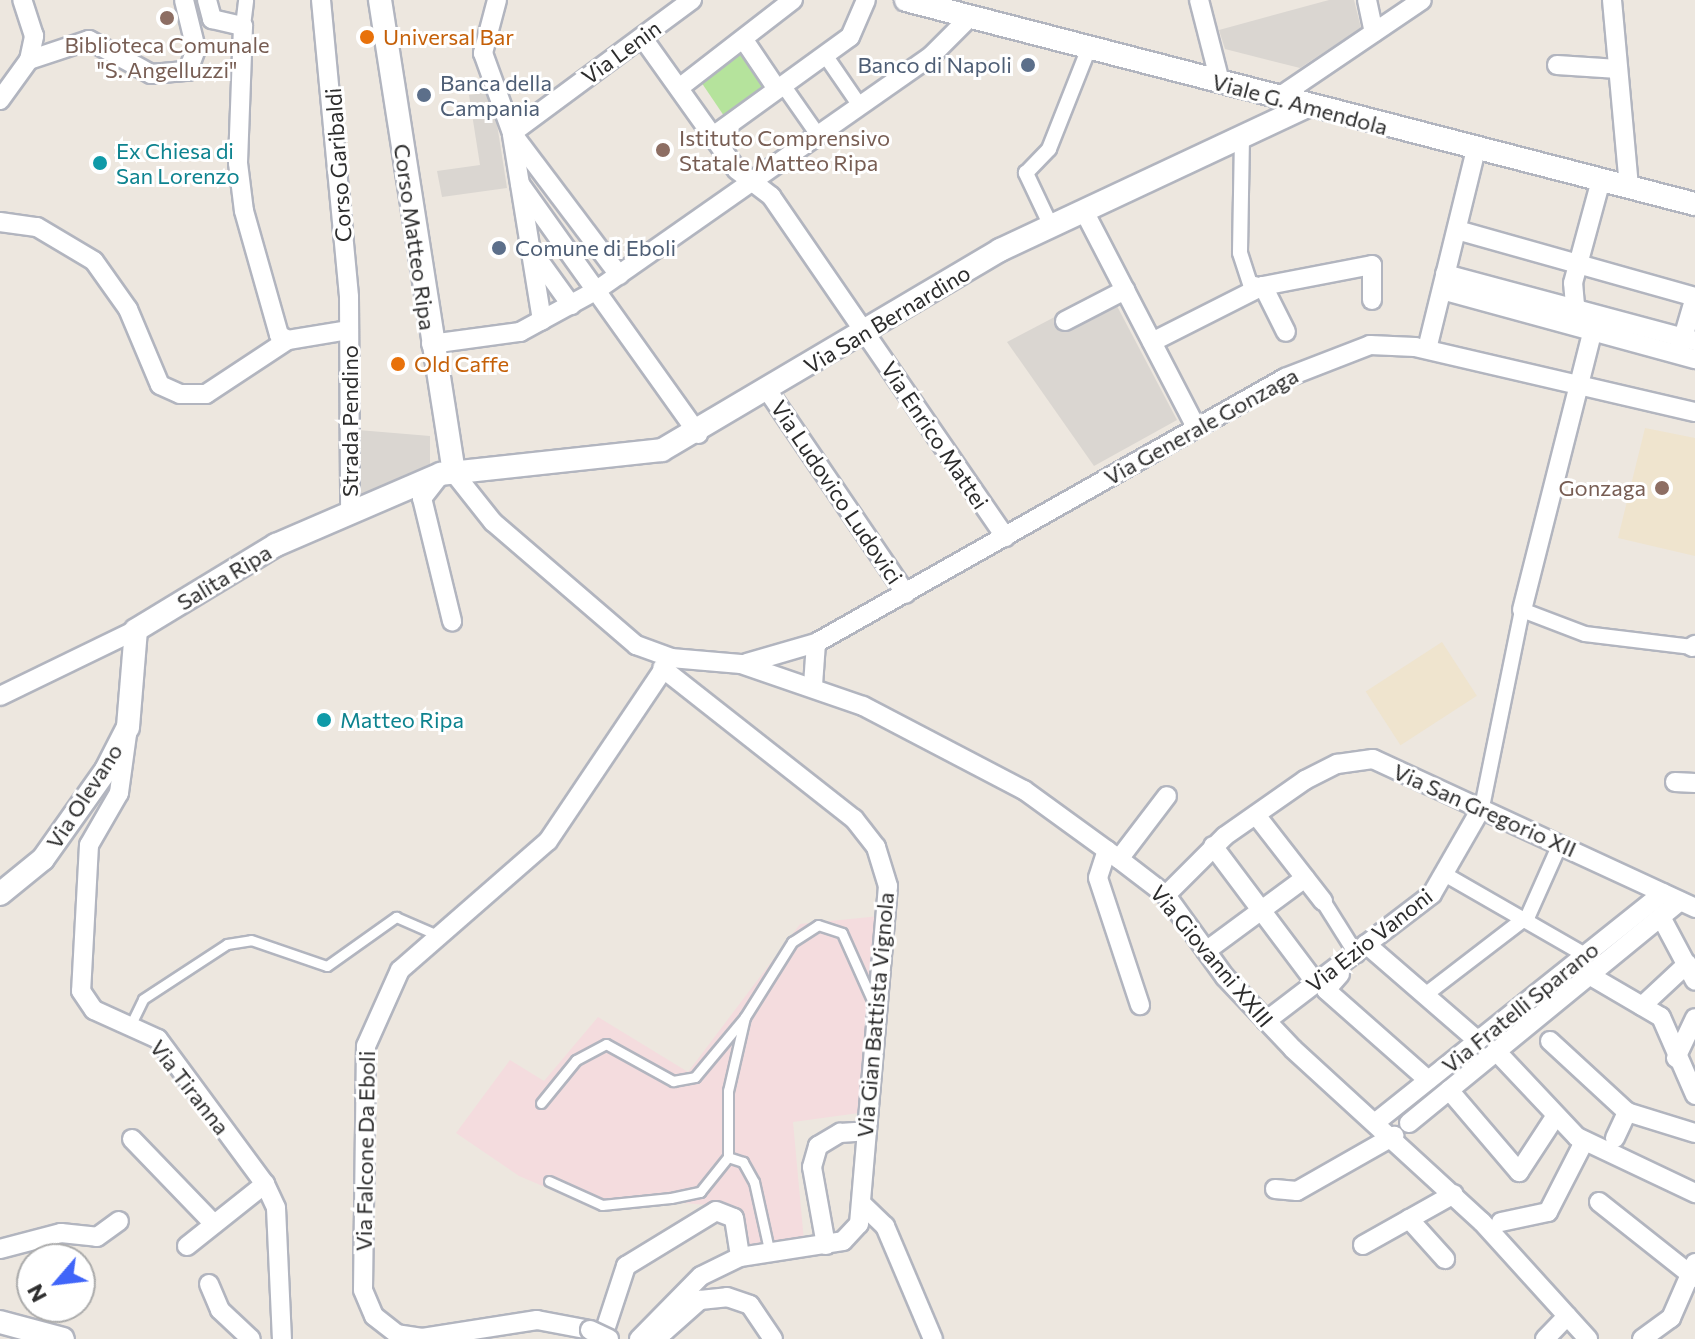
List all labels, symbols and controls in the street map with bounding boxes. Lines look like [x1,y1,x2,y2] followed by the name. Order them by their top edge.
[158,9,176,27] marker: Biblioteca Comunale "S. Angelluzzi"
[576,14,666,90] street label: Via Lenin
[383,24,514,50] place label: Universal Bar
[358,28,376,46] marker: Universal Bar
[64,31,270,82] place label: Biblioteca Comunale "S. Angelluzzi"
[857,52,1012,78] place label: Banco di Napoli
[1019,56,1037,74] marker: Banco di Napoli
[1209,68,1391,140] street label: Viale G. Amendola
[440,69,552,120] place label: Banca della Campania
[415,86,433,104] marker: Banca della Campania
[319,87,357,243] street label: Corso Garibaldi
[679,124,890,176] place label: Istituto Comprensivo Statale Matteo Ripa
[116,137,240,188] place label: Ex Chiesa di San Lorenzo
[654,141,672,159] marker: Istituto Comprensivo Statale Matteo Ripa
[389,142,441,332] street label: Corso Matteo Ripa
[91,154,109,172] marker: Ex Chiesa di San Lorenzo
[515,235,676,261] place label: Comune di Eboli
[490,239,508,257] marker: Comune di Eboli
[799,259,975,379] street label: Via San Bernardino
[337,345,363,497] street label: Strada Pendino
[414,351,509,377] place label: Old Caffe
[389,355,407,373] marker: Old Caffe
[876,356,994,514] street label: Via Enrico Mattei
[1099,362,1303,490] street label: Via Generale Gonzaga
[766,395,908,589] street label: Via Ludovico Ludovici
[1558,475,1646,501] place label: Gonzaga
[1653,479,1671,497] marker: Gonzaga
[172,539,276,615] street label: Salita Ripa
[340,707,464,733] place label: Matteo Ripa
[315,711,333,729] marker: Matteo Ripa
[40,739,128,853] street label: Via Olevano
[1389,758,1581,862] street label: Via San Gregorio XII
[1145,880,1279,1032] street label: Via Giovanni XXIII
[1301,883,1437,997] street label: Via Ezio Vanoni
[851,891,899,1139] street label: Via Gian Battista Vignola
[1436,936,1604,1078] street label: Via Fratelli Sparano
[145,1034,235,1140] street label: Via Tiranna
[350,1050,380,1252] street label: Via Falcone Da Eboli
[16,1243,96,1323] north arrow
[20,1280,52,1307] text: N

